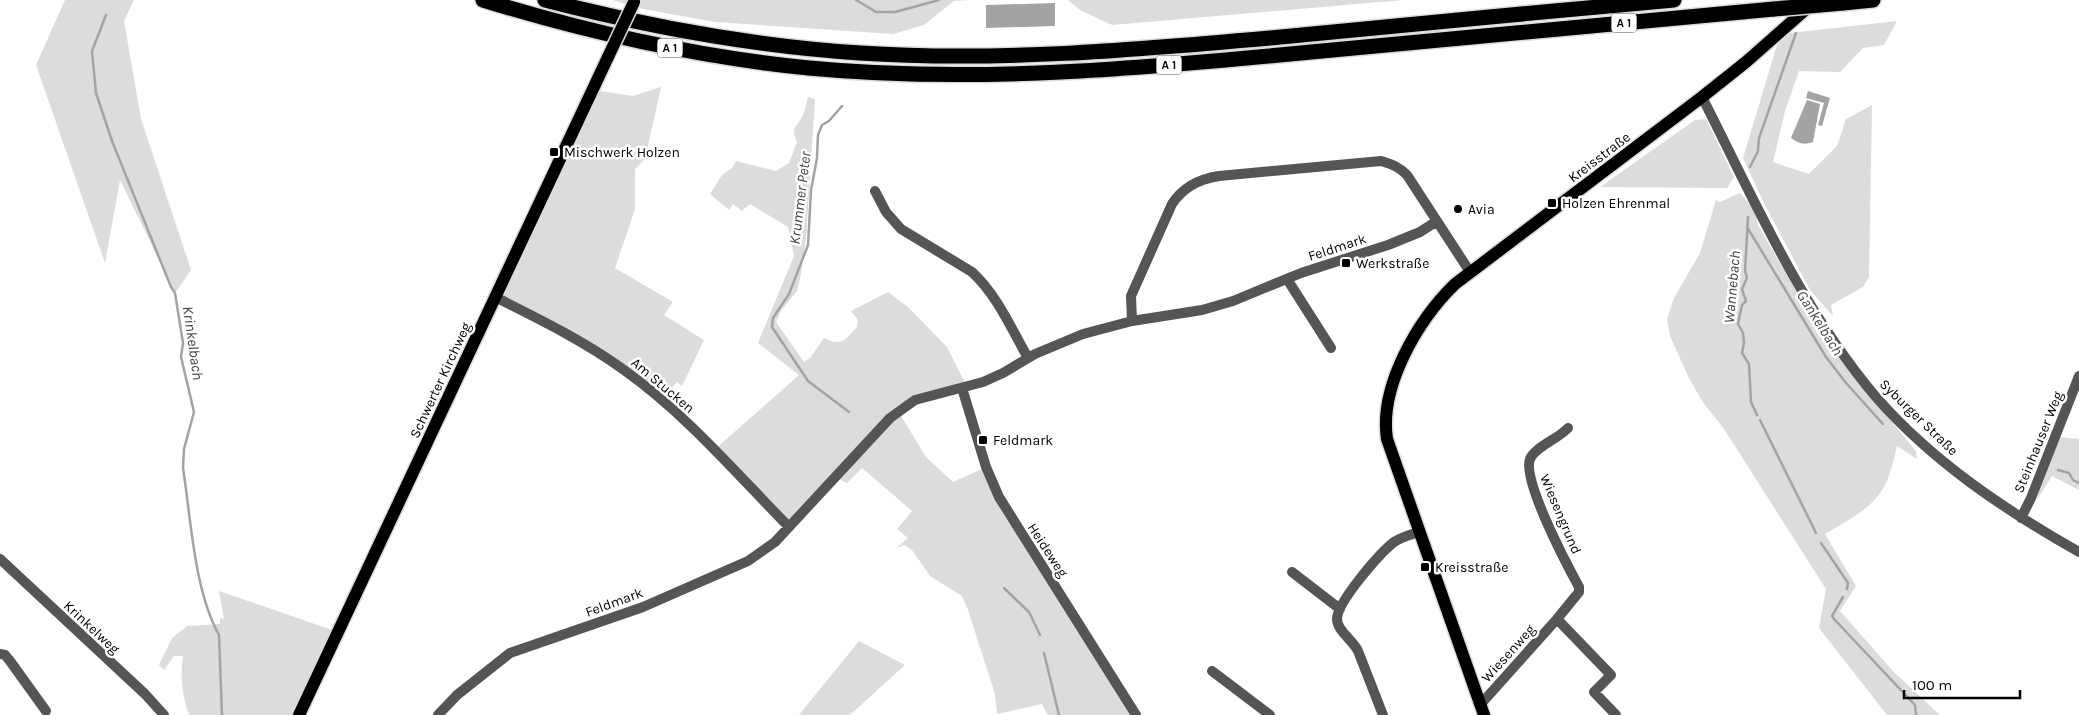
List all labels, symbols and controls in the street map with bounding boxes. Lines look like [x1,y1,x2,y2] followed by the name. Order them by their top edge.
[1612,13,1636,32] road number: A 1
[658,38,682,58] road number: A 1
[1156,56,1182,74] road number: A 1
[1565,129,1634,186] street label: Kreisstraße
[564,144,680,161] place label: Mischwerk Holzen
[548,146,560,158] marker: Mischwerk Holzen
[785,150,815,246] water label: Krummer Peter
[1562,195,1670,212] place label: Holzen Ehrenmal
[1546,197,1558,209] marker: Holzen Ehrenmal
[1468,201,1495,218] place label: Avia
[1452,203,1464,215] marker: Avia
[1306,230,1368,265] street label: Feldmark
[1720,250,1744,324] water label: Wannebach
[1356,255,1429,272] place label: Werkstraße
[1340,257,1352,269] marker: Werkstraße
[1793,287,1847,359] water label: Gankelbach
[179,305,207,381] water label: Krinkelbach
[406,319,475,441] street label: Schwerter Kirchweg
[628,354,698,417] street label: Am Stucken
[1876,376,1961,459] street label: Syburger Straße
[2010,389,2067,496] street label: Steinhauser Weg
[993,432,1053,449] place label: Feldmark
[977,434,989,446] marker: Feldmark
[1536,472,1585,557] street label: Wiesengrund
[1024,520,1071,581] street label: Heideweg
[1435,559,1508,576] place label: Kreisstraße
[1419,561,1431,573] marker: Kreisstraße
[583,584,645,621] street label: Feldmark
[60,597,123,658] street label: Krinkelweg
[1478,621,1539,686] street label: Wiesenweg
[1904,668,2020,700] scale bar
[1912,676,1952,694] text: 100 m

